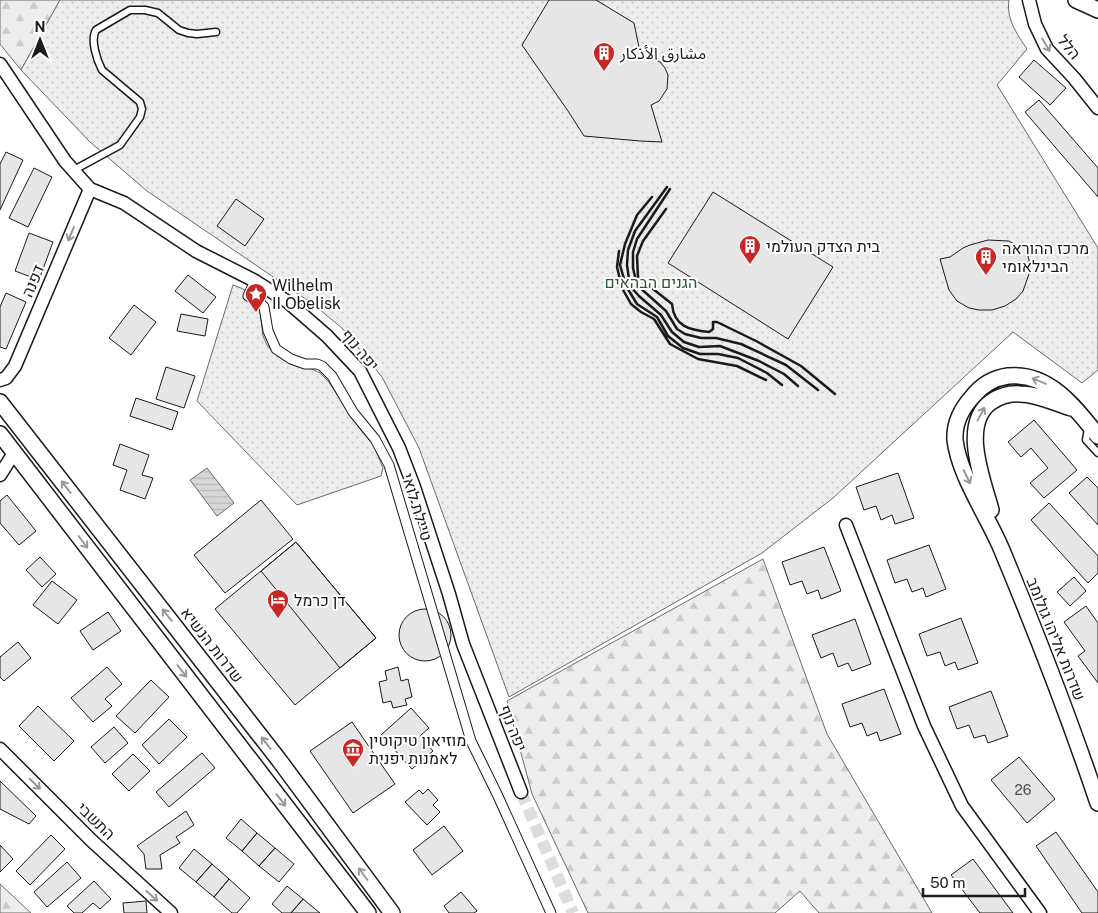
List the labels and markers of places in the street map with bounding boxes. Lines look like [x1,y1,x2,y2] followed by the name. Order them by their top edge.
[592,41,616,72] building icon: مشارق الأذكار
[619,44,706,63] place label: مشارق الأذكار
[738,234,762,265] building icon: בית הצדק העולמי
[766,237,881,256] place label: בית הצדק העולמי
[1002,239,1089,276] place label: מרכז ההוראה הבינלאומי
[974,245,998,276] building icon: מרכז ההוראה הבינלאומי
[272,276,341,313] place label: Wilhelm II Obelisk
[244,282,268,313] place icon: Wilhelm II Obelisk
[266,588,290,619] hotel icon: דן כרמל
[294,591,346,610] place label: דן כרמל
[369,731,466,768] place label: מוזיאון טיקוטין לאמנות יפנית
[341,737,365,768] museum icon: מוזיאון טיקוטין לאמנות יפנית

